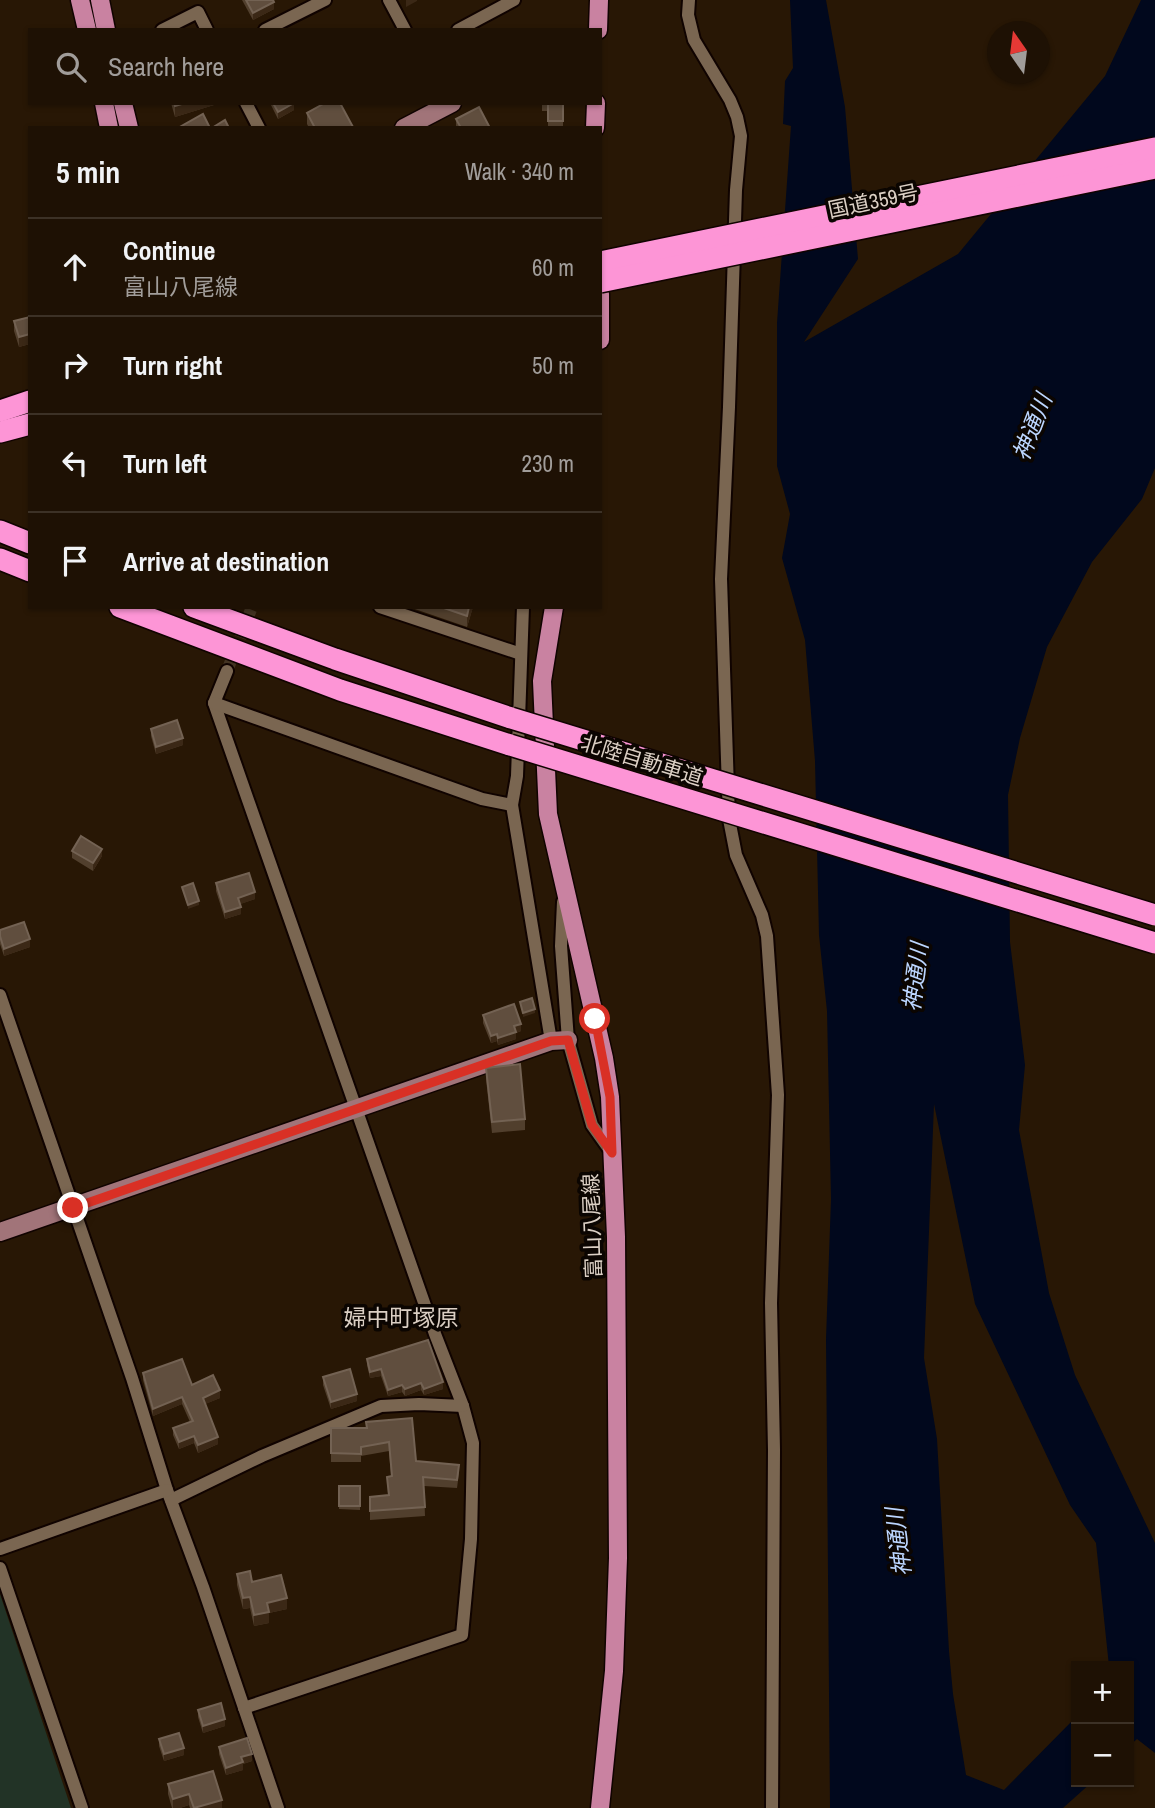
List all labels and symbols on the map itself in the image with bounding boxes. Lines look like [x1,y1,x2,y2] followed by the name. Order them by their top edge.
[987,21,1050,84] north arrow
[825,177,921,225] street label: 国道359号
[1005,386,1060,465] water label: 神通川
[578,728,706,792] street label: 北陸自動車道
[895,938,935,1013] water label: 神通川
[579,1003,610,1034] route start
[576,1173,608,1279] street label: 富山八尾線
[57,1192,88,1223] route end
[344,1302,459,1333] district label: 婦中町塚原
[878,1503,918,1578] water label: 神通川

